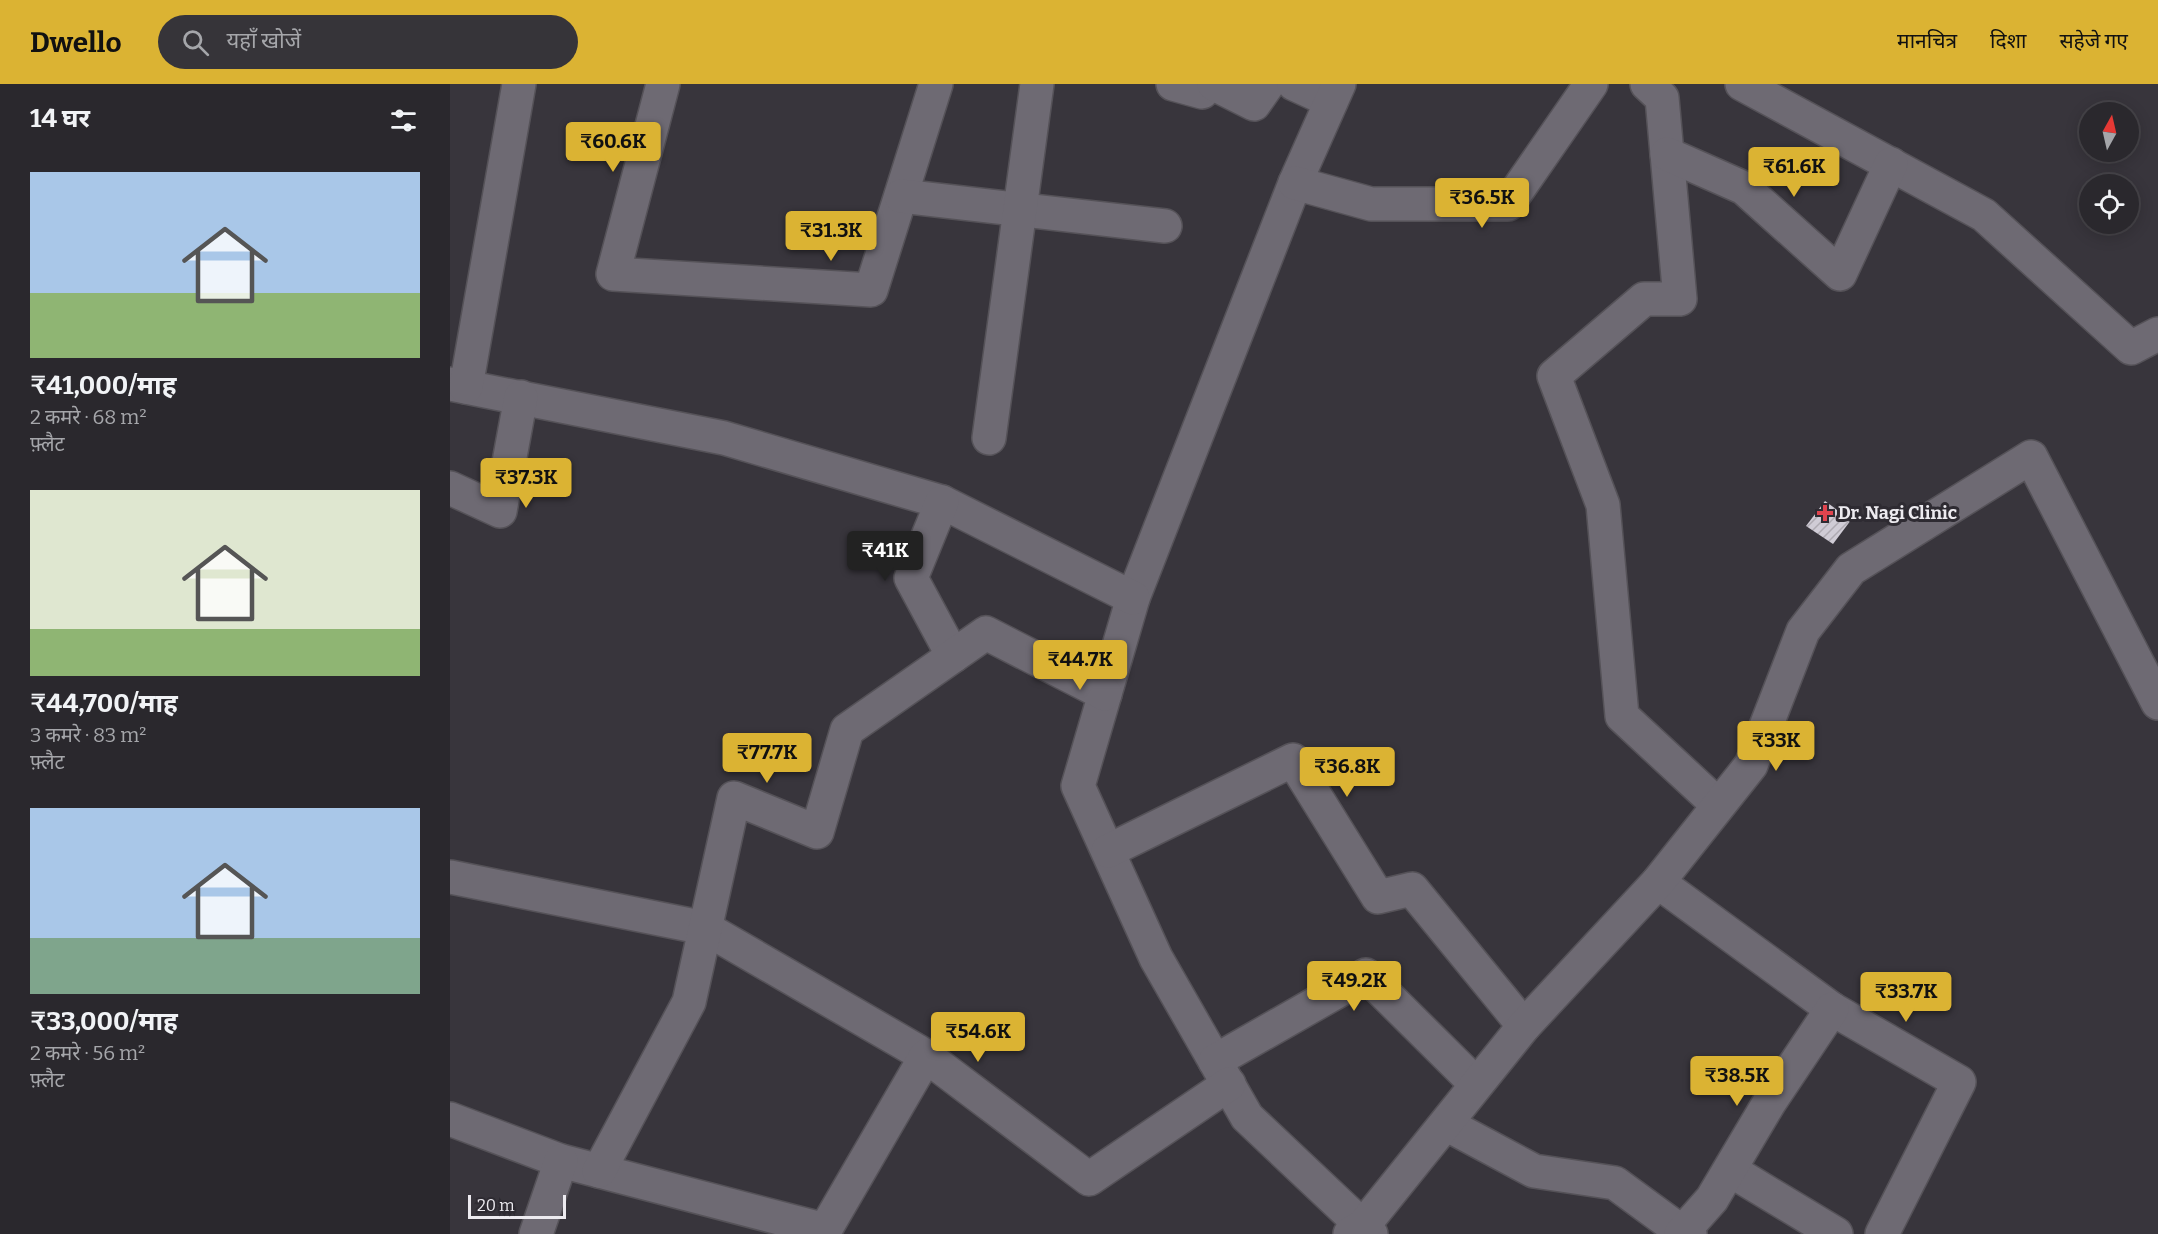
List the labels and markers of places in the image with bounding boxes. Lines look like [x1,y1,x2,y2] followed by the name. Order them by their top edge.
[564,122,662,173] pin: ₹60.6K
[1745,147,1843,198] pin: ₹61.6K
[1433,178,1531,229] pin: ₹36.5K
[782,211,880,262] pin: ₹31.3K
[477,458,575,509] pin: ₹37.3K
[1838,502,1957,524] place label: Dr. Nagi Clinic
[1816,504,1834,522] marker: Dr. Nagi Clinic
[849,531,921,582] pin: ₹41K
[1031,640,1129,691] pin: ₹44.7K
[1740,721,1812,772] pin: ₹33K
[718,733,816,784] pin: ₹77.7K
[1298,747,1396,798] pin: ₹36.8K
[1305,961,1403,1012] pin: ₹49.2K
[1857,972,1955,1023] pin: ₹33.7K
[929,1012,1027,1063] pin: ₹54.6K
[1688,1056,1786,1107] pin: ₹38.5K

